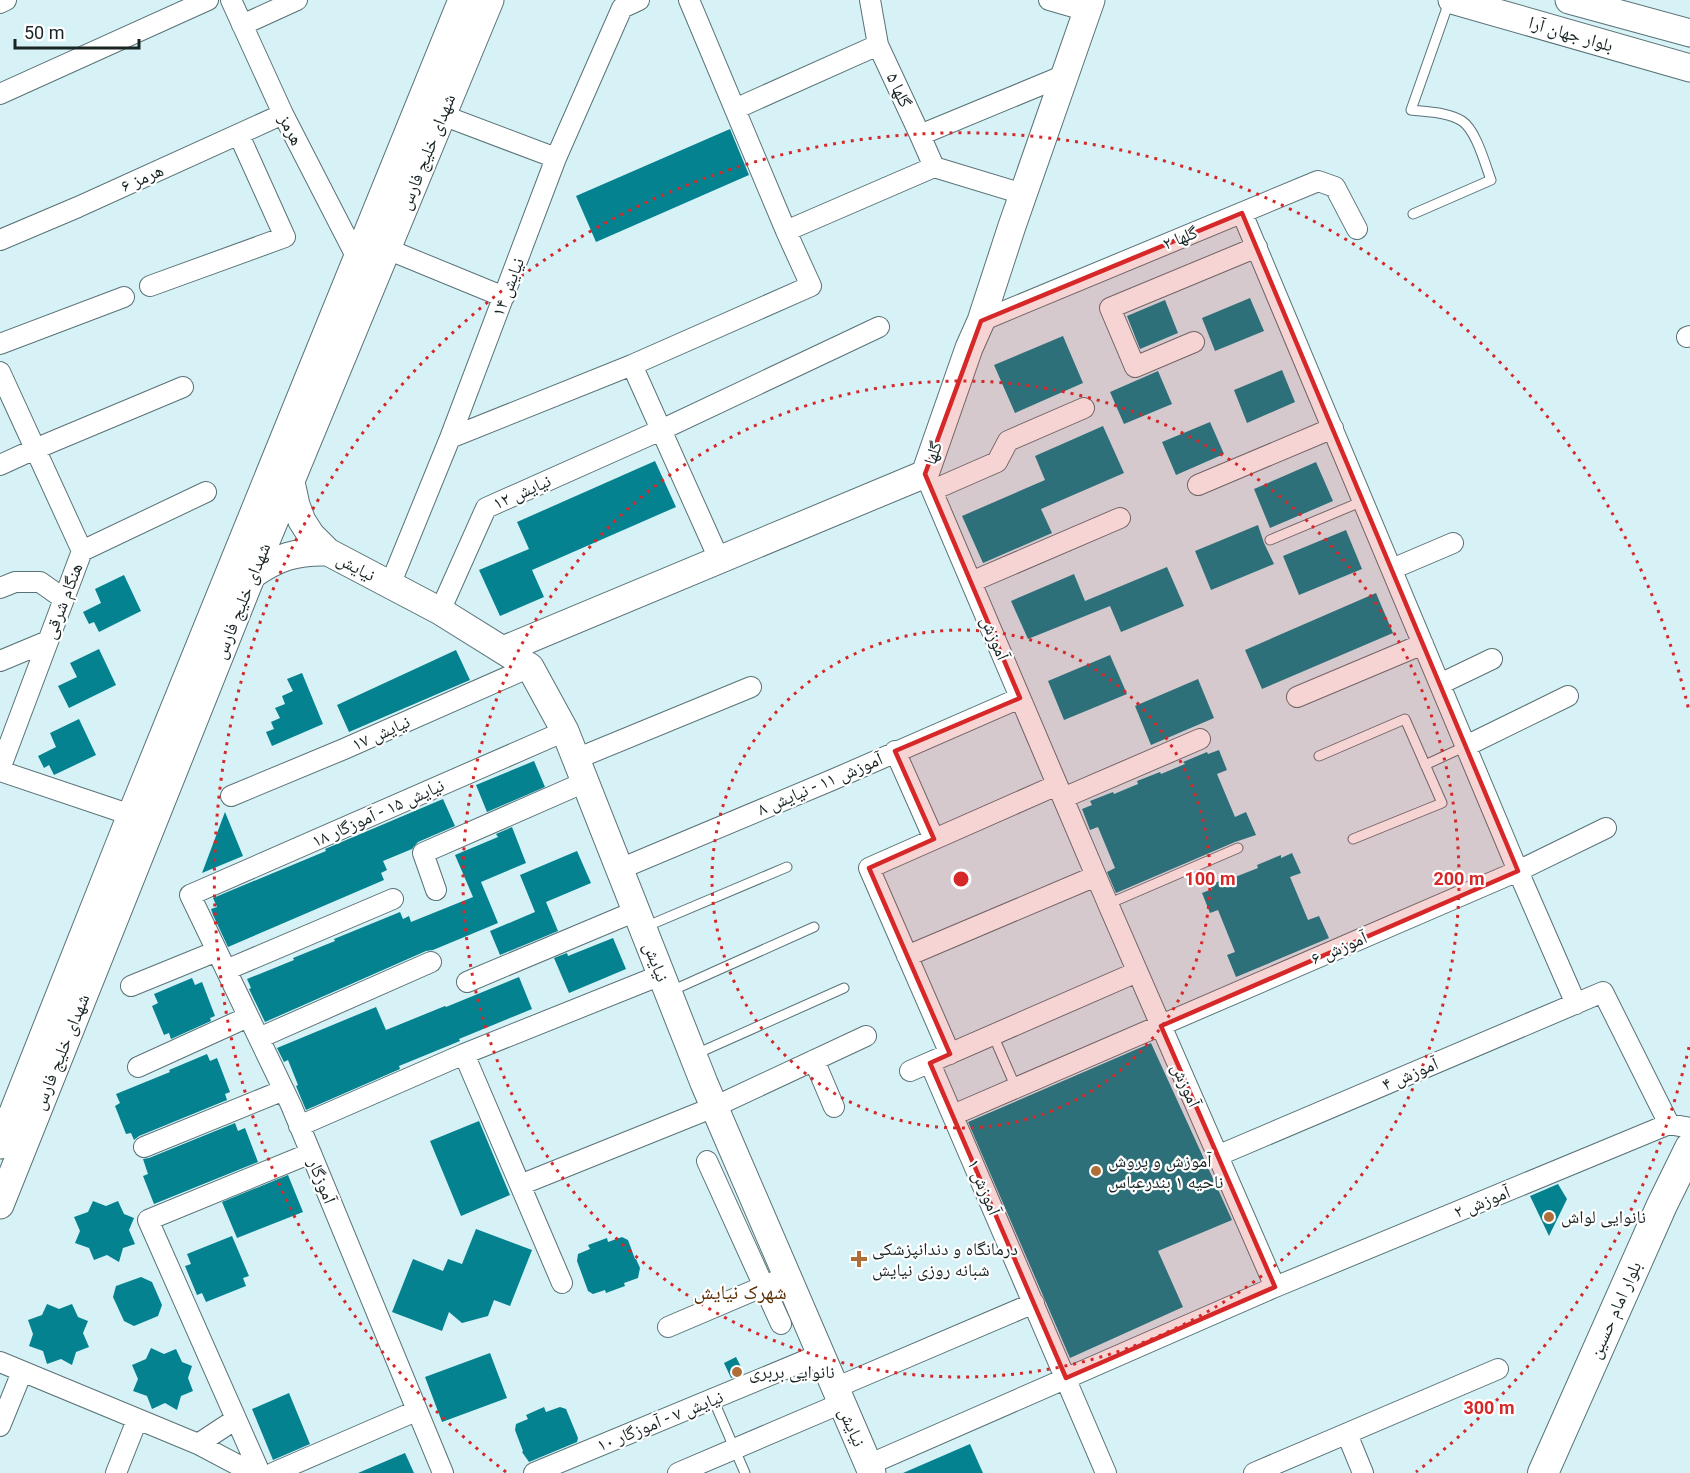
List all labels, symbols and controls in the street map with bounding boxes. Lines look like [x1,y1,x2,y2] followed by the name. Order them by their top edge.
[1526,11,1616,57] street label: بلوار جهان آرا
[15,12,140,50] scale bar
[24,22,64,43] text: 50 m
[882,69,917,111] street label: گلها ۵
[394,91,461,214] street label: شهدای خلیج فارس
[274,110,308,149] street label: هرمز
[117,159,166,196] street label: هرمز ۶
[1159,221,1201,254] street label: گلها ۲
[487,254,529,319] street label: نیایش ۱۴
[919,438,946,467] street label: گلها
[490,470,554,514] street label: نیایش ۱۲
[209,540,276,663] street label: شهدای خلیج فارس
[333,548,379,586] street label: نیایش
[38,560,88,642] street label: هنگام شرقی
[976,612,1014,664] street label: آموزش
[349,711,413,755] street label: نیایش ۱۷
[754,748,886,820] street label: آموزش ۱۱ - نیایش ۸
[308,774,448,852] street label: نیایش ۱۵ - آموزگار ۱۸
[1184,868,1236,889] text: 100 m
[1433,868,1485,889] text: 200 m
[951,869,971,889] centre of rings
[1308,926,1371,970] street label: آموزش ۶
[638,939,674,985] street label: نیایش
[28,991,95,1114] street label: شهدای خلیج فارس
[1379,1052,1442,1096] street label: آموزش ۴
[1167,1059,1206,1111] street label: آموزش
[1108,1150,1223,1193] place label: آموزش و پروش ناحیه ۱ بندرعباس
[304,1154,341,1207] street label: آموزگار
[962,1156,1006,1219] street label: آموزش ۱
[1089,1164,1103,1178] marker: آموزش و پروش ناحیه ۱ بندرعباس
[1451,1181,1514,1223] street label: آموزش ۲
[1561,1206,1646,1228] place label: نانوایی لواش
[1542,1210,1556,1224] marker: نانوایی لواش
[872,1238,1018,1281] place label: درمانگاه و دندانپزشکی شبانه روزی نیایش
[850,1250,868,1268] marker: درمانگاه و دندانپزشکی شبانه روزی نیایش
[1584,1258,1647,1362] street label: بلوار امام حسین
[693,1280,787,1304] district label: شهرک نیایش
[749,1361,835,1383] place label: نانوایی بربری
[730,1365,744,1379] marker: نانوایی بربری
[594,1386,726,1456] street label: نیایش ۷ - آموزگار ۱۰
[1463,1397,1515,1418] text: 300 m
[834,1404,870,1450] street label: نیایش

